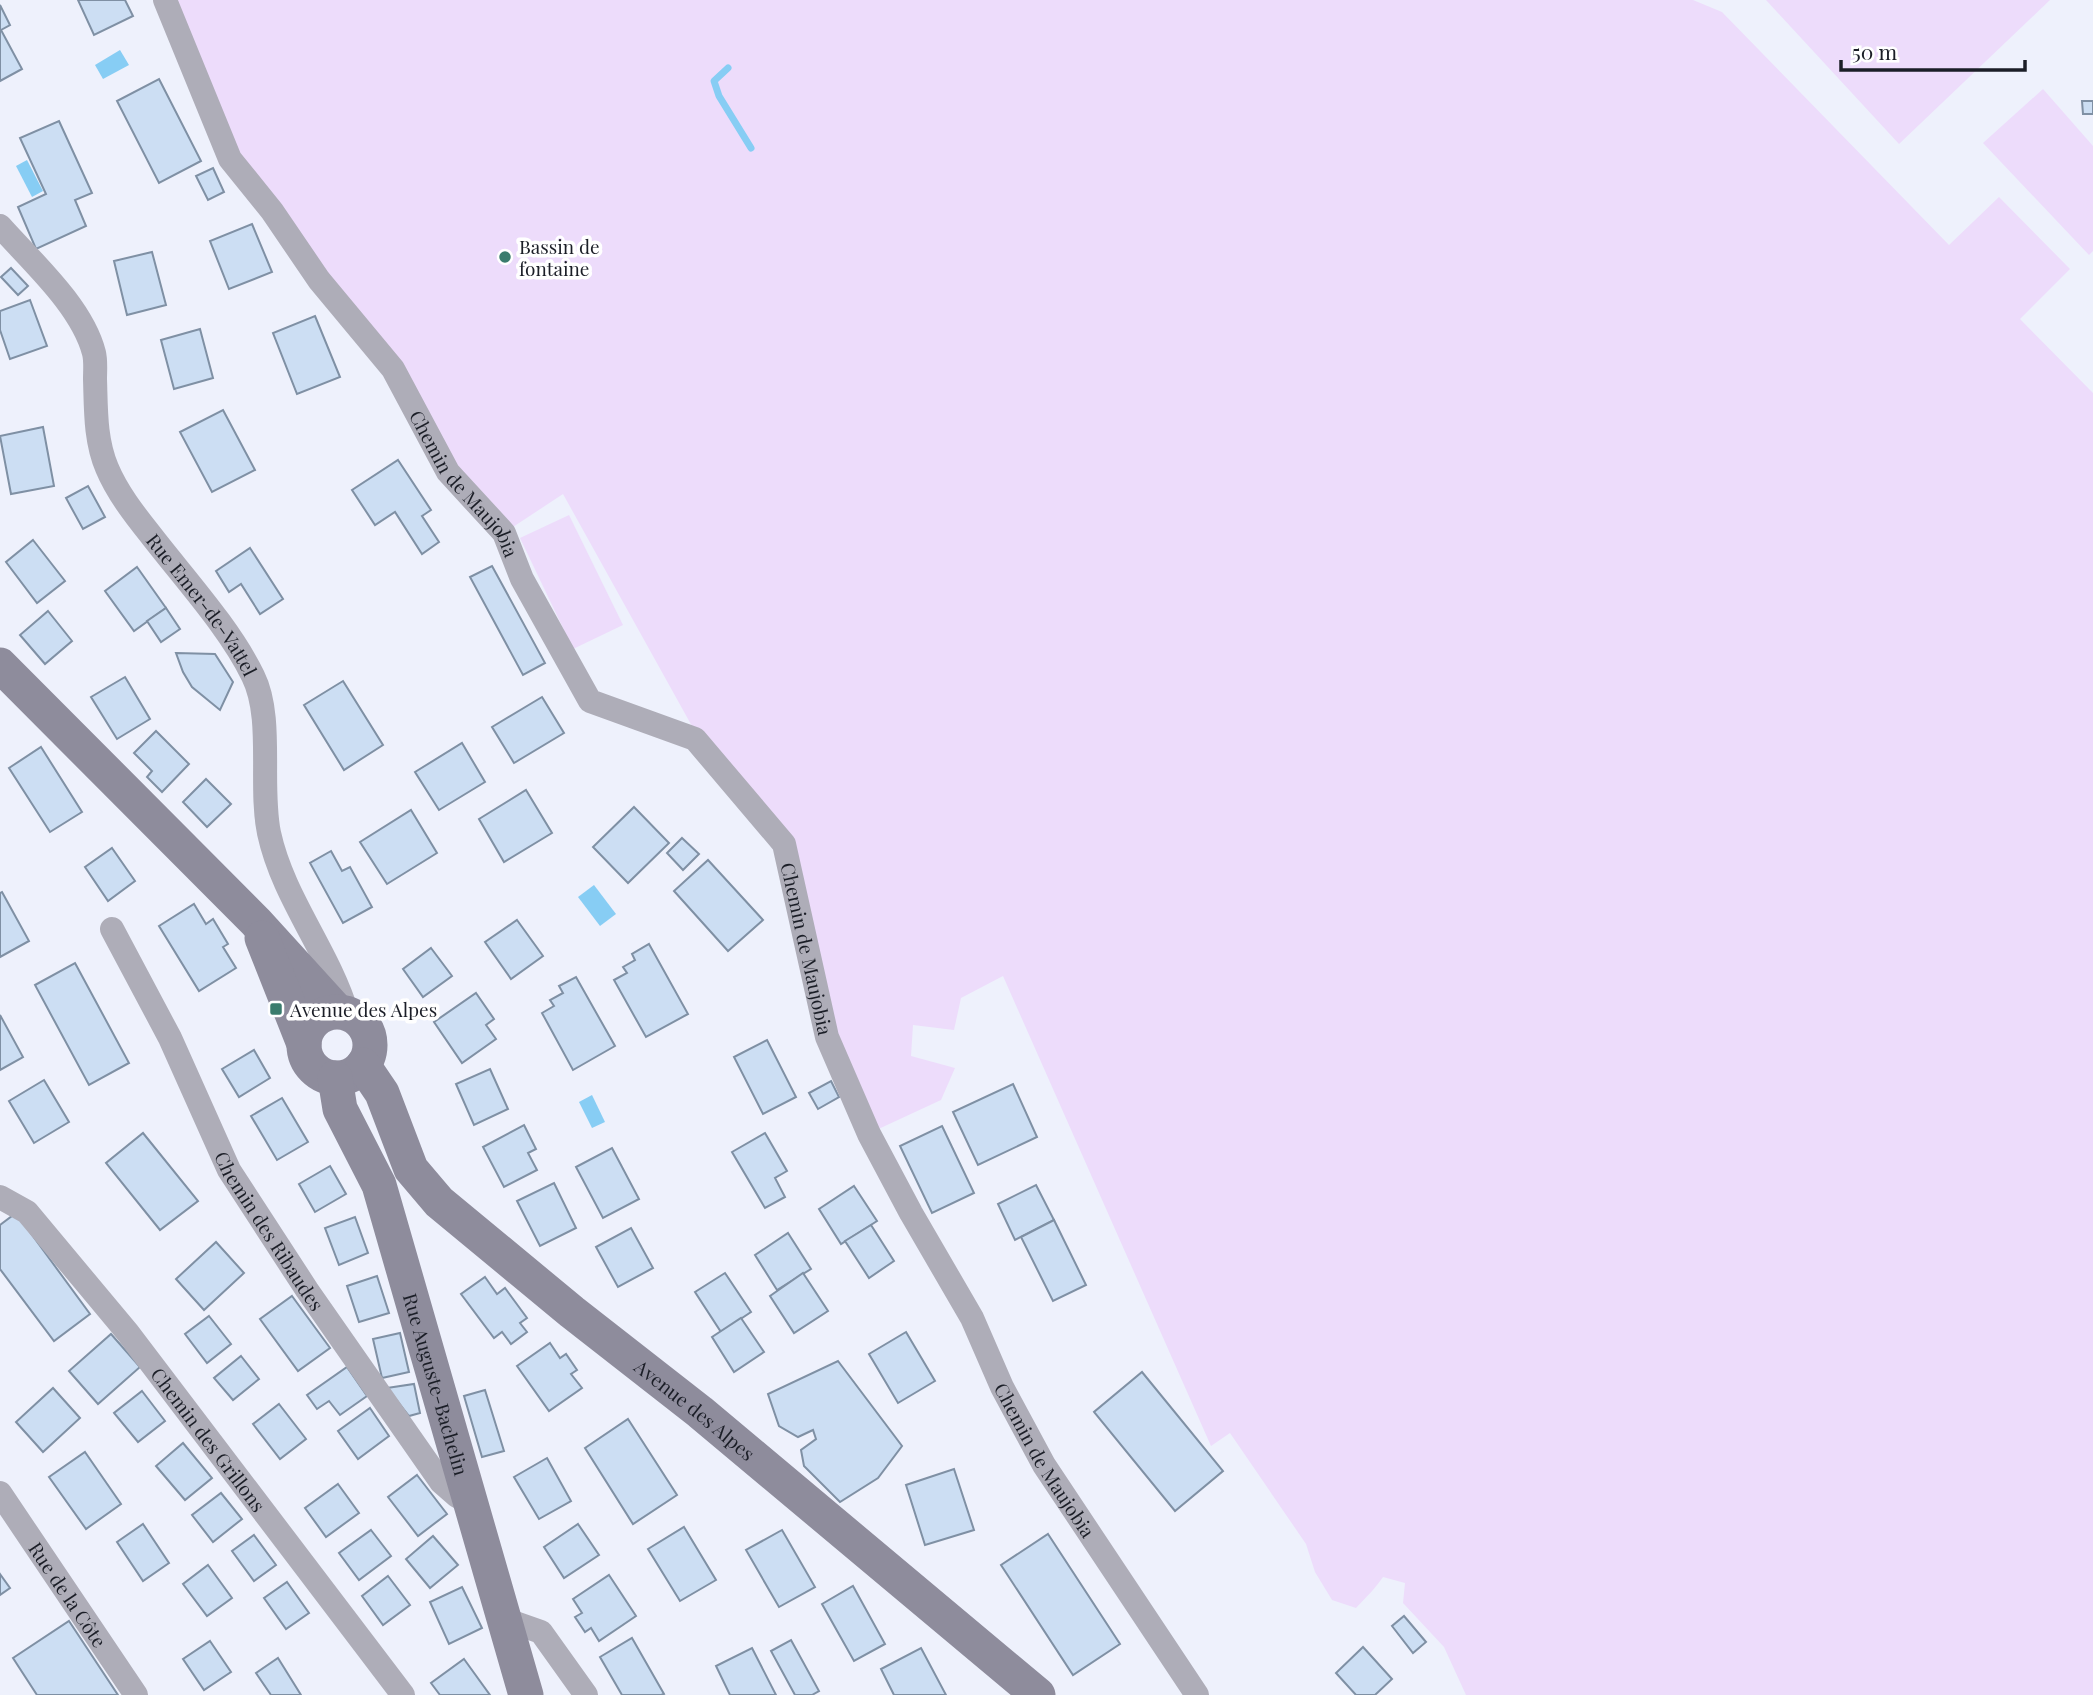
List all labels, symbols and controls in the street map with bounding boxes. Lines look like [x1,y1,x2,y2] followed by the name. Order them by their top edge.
[1841,28,2025,72] scale bar
[1852,37,1898,65] text: 50 m
[519,233,600,281] place label: Bassin de fontaine
[497,249,513,265] marker: Bassin de fontaine
[404,405,525,561] street label: Chemin de Maujobia
[141,528,264,681] street label: Rue Emer-de-Vattel
[775,860,839,1038] street label: Chemin de Maujobia
[289,996,437,1022] place label: Avenue des Alpes
[268,1001,284,1017] marker: Avenue des Alpes
[209,1147,330,1316] street label: Chemin des Ribaudes
[398,1290,475,1479] street label: Rue Auguste-Bachelin
[629,1352,761,1466] street label: Avenue des Alpes
[146,1362,272,1517] street label: Chemin des Grillons
[989,1378,1102,1543] street label: Chemin de Maujobia
[23,1536,113,1652] street label: Rue de la Côte

